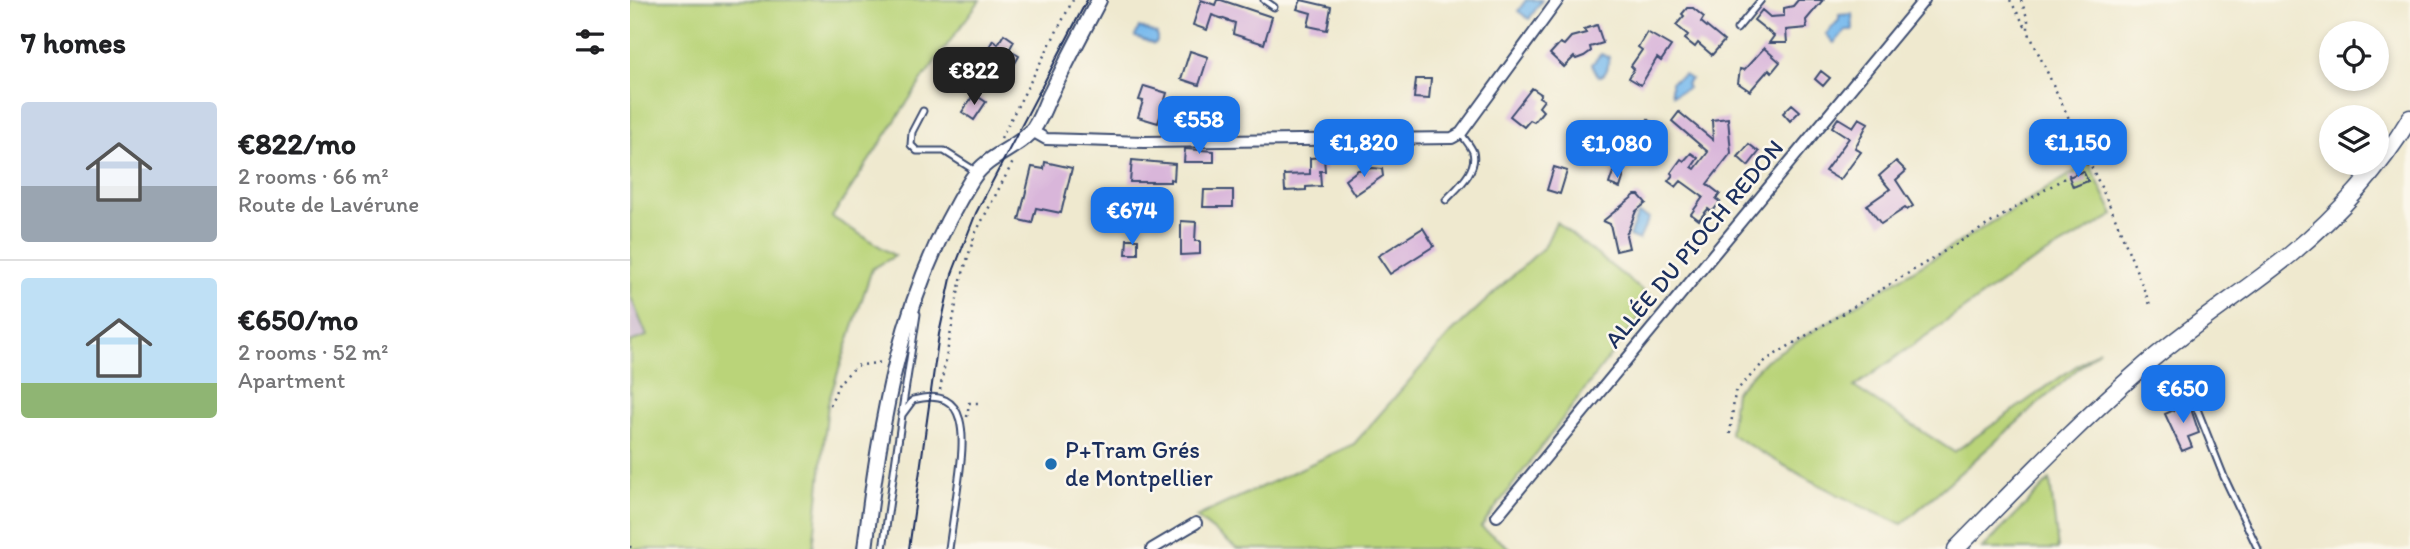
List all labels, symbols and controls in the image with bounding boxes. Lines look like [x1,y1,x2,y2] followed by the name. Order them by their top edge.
[2319,21,2389,175] map controls
[2319,21,2389,91] button: locate
[571,23,609,61] icon: filters
[21,24,126,61] text: 7 homes
[933,48,1015,107] pin: €822
[949,56,999,84] text: €822
[1158,96,1240,156] pin: €558
[1174,105,1224,133] text: €558
[2319,105,2389,175] button: layers
[1307,120,1421,179] pin: €1,820
[1560,120,1674,180] pin: €1,080
[2021,120,2135,179] pin: €1,150
[238,125,356,162] text: €822/mo
[1330,128,1398,156] text: €1,820
[2045,128,2111,156] text: €1,150
[1582,129,1652,157] text: €1,080
[77,130,161,214] icon: home
[1598,134,1789,354] street label: ALLÉE DU PIOCH REDON
[238,162,389,190] text: 2 rooms · 66 m²
[1091,188,1173,247] pin: €674
[238,190,419,218] text: Route de Lavérune
[1107,196,1157,224] text: €674
[238,301,358,338] text: €650/mo
[77,306,161,390] icon: home
[238,338,388,366] text: 2 rooms · 52 m²
[238,366,345,394] text: Apartment
[2142,366,2224,425] pin: €650
[2157,374,2209,402] text: €650
[1065,435,1213,492] place label: P+Tram Grés de Montpellier
[1043,456,1059,472] marker: P+Tram Grés de Montpellier

